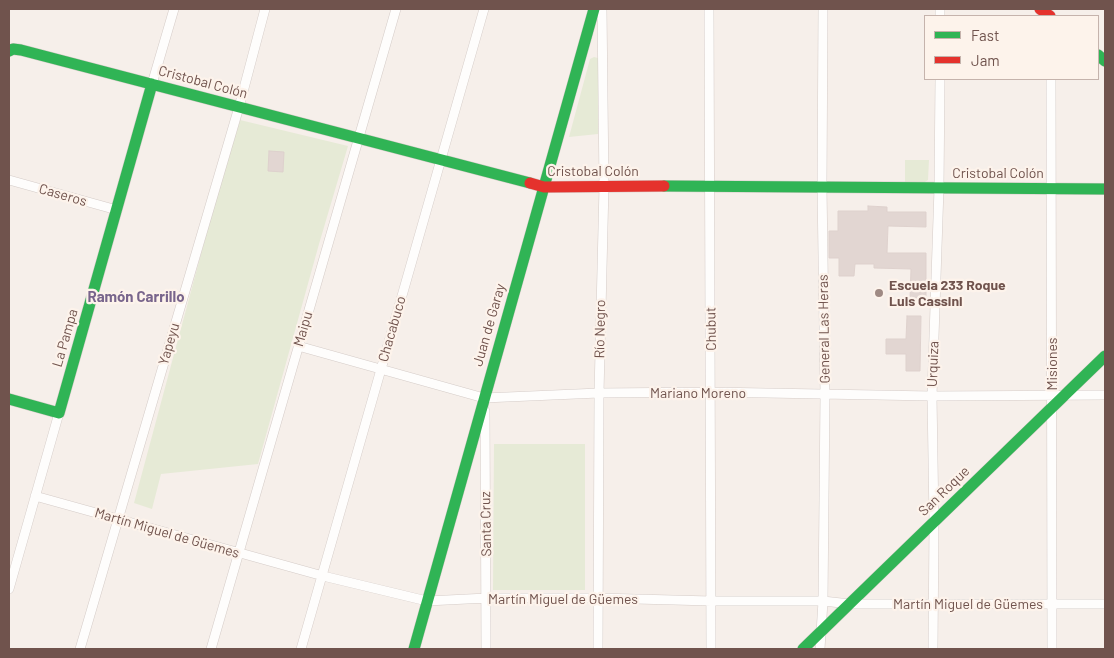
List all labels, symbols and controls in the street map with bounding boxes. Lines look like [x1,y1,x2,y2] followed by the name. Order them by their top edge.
[924,15,1099,80] legend
[971,26,999,44] text: Fast
[971,51,1000,69] text: Jam
[157,62,249,102] street label: Cristobal Colón
[547,163,639,179] street label: Cristobal Colón
[952,165,1044,181] street label: Cristobal Colón
[37,180,89,210] street label: Caseros
[815,274,833,384] street label: General Las Heras
[889,277,1006,310] place label: Escuela 233 Roque Luis Cassini
[469,282,509,368] street label: Juan de Garay
[873,287,885,299] marker: Escuela 233 Roque Luis Cassini
[87,288,185,306] district label: Ramón Carrillo
[375,294,409,364] street label: Chacabuco
[591,299,609,359] street label: Río Negro
[49,307,81,369] street label: La Pampa
[702,307,720,351] street label: Chubut
[290,309,316,349] street label: Maipu
[155,321,183,367] street label: Yapeyu
[1044,337,1060,391] street label: Misiones
[924,341,942,387] street label: Urquiza
[650,385,746,401] street label: Mariano Moreno
[915,463,973,519] street label: San Roque
[477,491,495,557] street label: Santa Cruz
[93,504,241,562] street label: Martín Miguel de Güemes
[488,591,638,607] street label: Martín Miguel de Güemes
[893,596,1043,612] street label: Martín Miguel de Güemes

